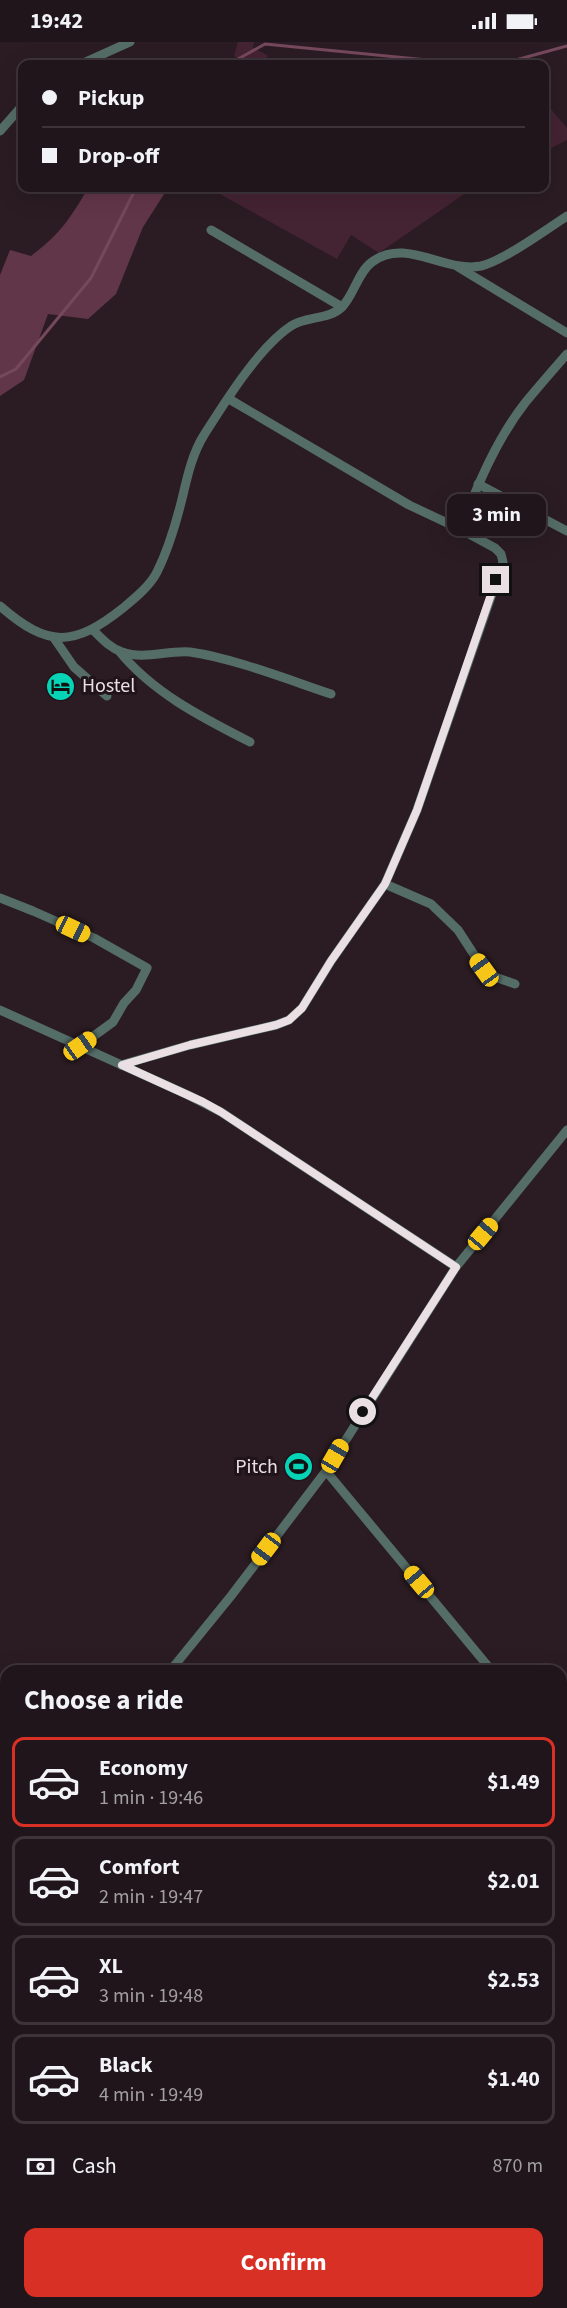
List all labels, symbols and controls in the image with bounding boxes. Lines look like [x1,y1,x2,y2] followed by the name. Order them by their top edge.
[30,5,83,37] text: 19:42
[78,82,144,114] text: Pickup
[78,140,159,172] text: Drop-off
[446,493,546,535] callout: 3 min
[472,501,521,529] text: 3 min
[482,566,509,593] route end
[45,670,77,702] hotel icon: Hostel
[82,672,135,700] place label: Hostel
[53,913,93,945] car
[466,950,502,990] car
[60,1028,100,1064] car
[465,1214,501,1254] car
[349,1398,376,1425] route start
[318,1436,352,1476] car
[283,1451,315,1483] sports icon: Pitch
[235,1453,278,1481] place label: Pitch
[248,1529,284,1569] car
[401,1562,437,1602] car
[24,1681,184,1720] text: Choose a ride
[99,1752,188,1784] text: Economy
[27,1755,81,1809] icon: car
[487,1766,540,1798] text: $1.49
[99,1784,203,1812] text: 1 min · 19:46
[99,1851,180,1883] text: Comfort
[27,1854,81,1908] icon: car
[487,1865,540,1897] text: $2.01
[99,1883,203,1911] text: 2 min · 19:47
[99,1950,123,1982] text: XL
[27,1953,81,2007] icon: car
[487,1964,540,1996] text: $2.53
[99,1982,203,2010] text: 3 min · 19:48
[99,2049,153,2081] text: Black
[27,2052,81,2106] icon: car
[487,2063,540,2095] text: $1.40
[99,2081,203,2109] text: 4 min · 19:49
[24,2150,57,2183] icon: cash
[72,2150,117,2182] text: Cash
[493,2152,543,2180] text: 870 m
[24,2228,543,2297] button: Confirm

